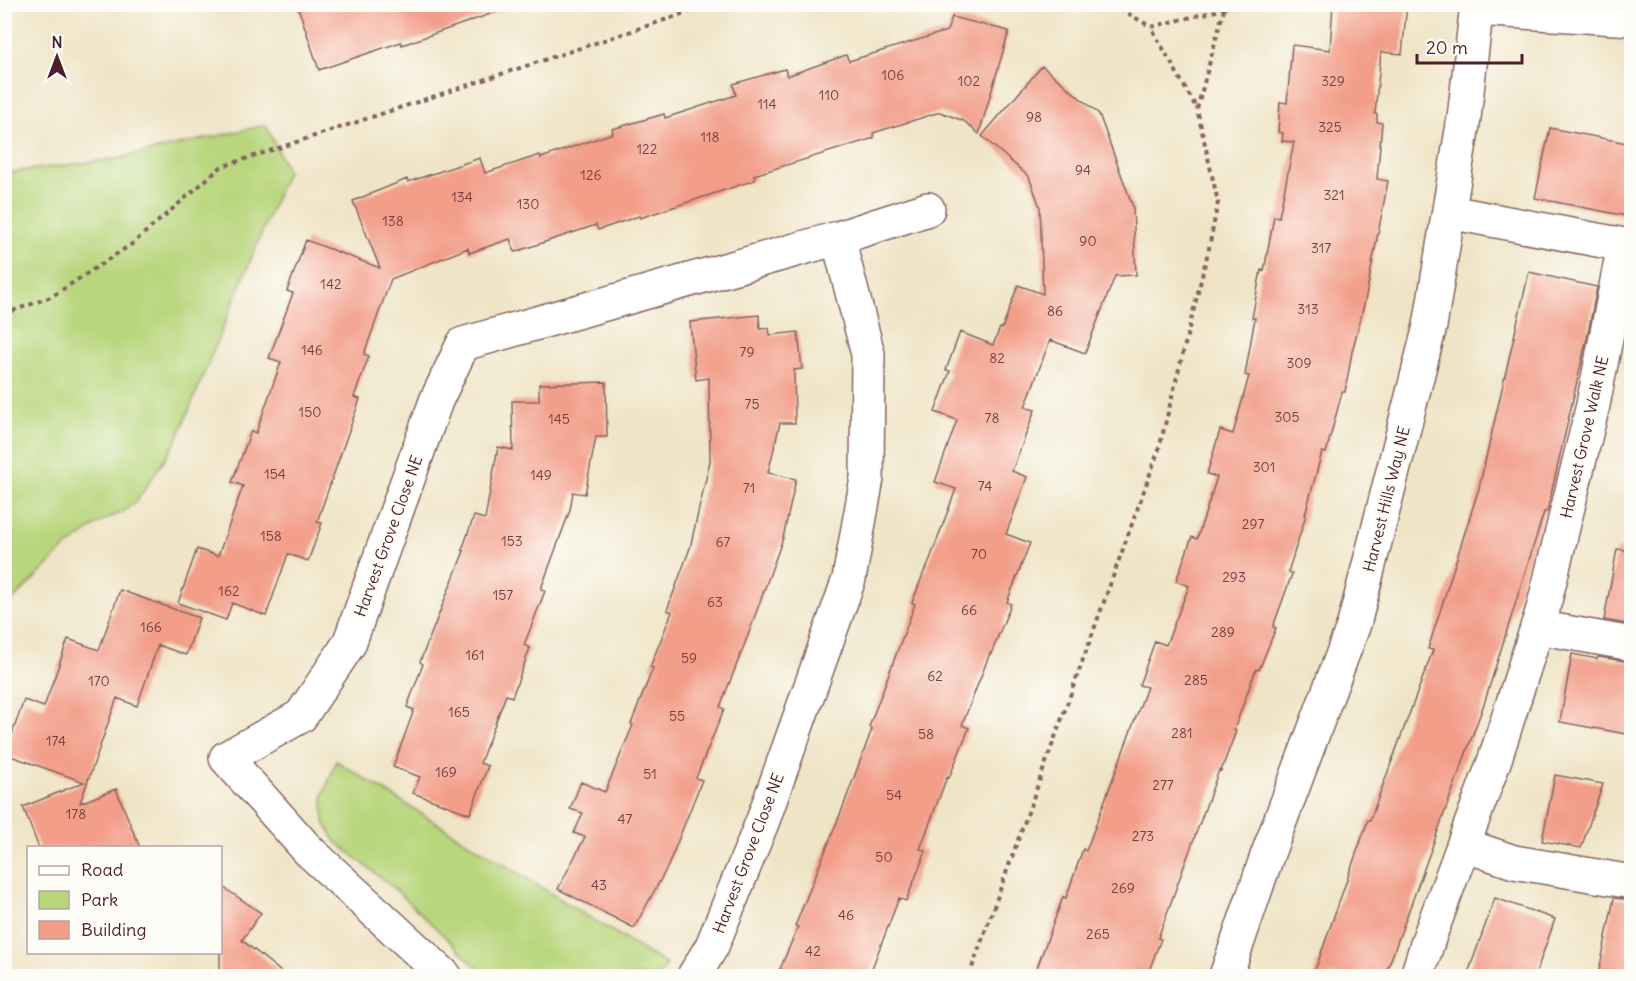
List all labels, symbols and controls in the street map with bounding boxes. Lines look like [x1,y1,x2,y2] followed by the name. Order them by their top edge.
[27,27,87,87] north arrow
[1417,27,1522,65] scale bar
[51,32,63,52] text: N
[1426,36,1468,59] text: 20 m
[882,66,904,84] house number: 106
[958,72,981,90] house number: 102
[1321,72,1345,90] house number: 329
[819,86,839,104] house number: 110
[757,95,777,113] house number: 114
[1026,108,1042,126] house number: 98
[1318,118,1342,136] house number: 325
[700,128,720,146] house number: 118
[637,140,658,158] house number: 122
[1075,161,1091,179] house number: 94
[580,166,602,184] house number: 126
[1323,186,1345,204] house number: 321
[451,188,473,206] house number: 134
[517,195,539,213] house number: 130
[382,212,404,230] house number: 138
[1079,232,1097,250] house number: 90
[1311,239,1331,257] house number: 317
[320,275,342,293] house number: 142
[1297,300,1319,318] house number: 313
[1047,302,1063,320] house number: 86
[301,341,323,359] house number: 146
[740,343,754,361] house number: 79
[989,349,1005,367] house number: 82
[1286,354,1312,372] house number: 309
[1556,354,1612,520] street label: Harvest Grove Walk NE
[745,395,759,413] house number: 75
[299,403,321,421] house number: 150
[1274,408,1300,426] house number: 305
[985,409,999,427] house number: 78
[548,410,570,428] house number: 145
[1358,424,1414,574] street label: Harvest Hills Way NE
[349,453,427,619] street label: Harvest Grove Close NE
[1253,458,1275,476] house number: 301
[264,465,286,483] house number: 154
[530,466,552,484] house number: 149
[978,477,992,495] house number: 74
[743,479,755,497] house number: 71
[1242,515,1264,533] house number: 297
[260,527,282,545] house number: 158
[501,532,523,550] house number: 153
[716,533,731,551] house number: 67
[971,545,987,563] house number: 70
[1222,568,1246,586] house number: 293
[218,582,240,600] house number: 162
[493,586,513,604] house number: 157
[707,593,723,611] house number: 63
[961,601,977,619] house number: 66
[140,618,162,636] house number: 166
[1211,623,1235,641] house number: 289
[465,646,485,664] house number: 161
[681,649,697,667] house number: 59
[927,667,943,685] house number: 62
[1184,671,1208,689] house number: 285
[88,672,110,690] house number: 170
[448,703,470,721] house number: 165
[669,707,685,725] house number: 55
[1171,724,1193,742] house number: 281
[918,725,934,743] house number: 58
[46,732,66,750] house number: 174
[435,763,457,781] house number: 169
[643,765,657,783] house number: 51
[708,770,788,936] street label: Harvest Grove Close NE
[1152,776,1174,794] house number: 277
[886,786,902,804] house number: 54
[66,805,86,823] house number: 178
[618,810,633,828] house number: 47
[1132,827,1154,845] house number: 273
[27,846,222,954] legend
[875,848,893,866] house number: 50
[81,858,124,881] text: Road
[591,876,607,894] house number: 43
[1111,879,1135,897] house number: 269
[81,888,118,911] text: Park
[838,906,854,924] house number: 46
[81,918,146,941] text: Building
[1086,925,1110,943] house number: 265
[805,942,821,960] house number: 42

